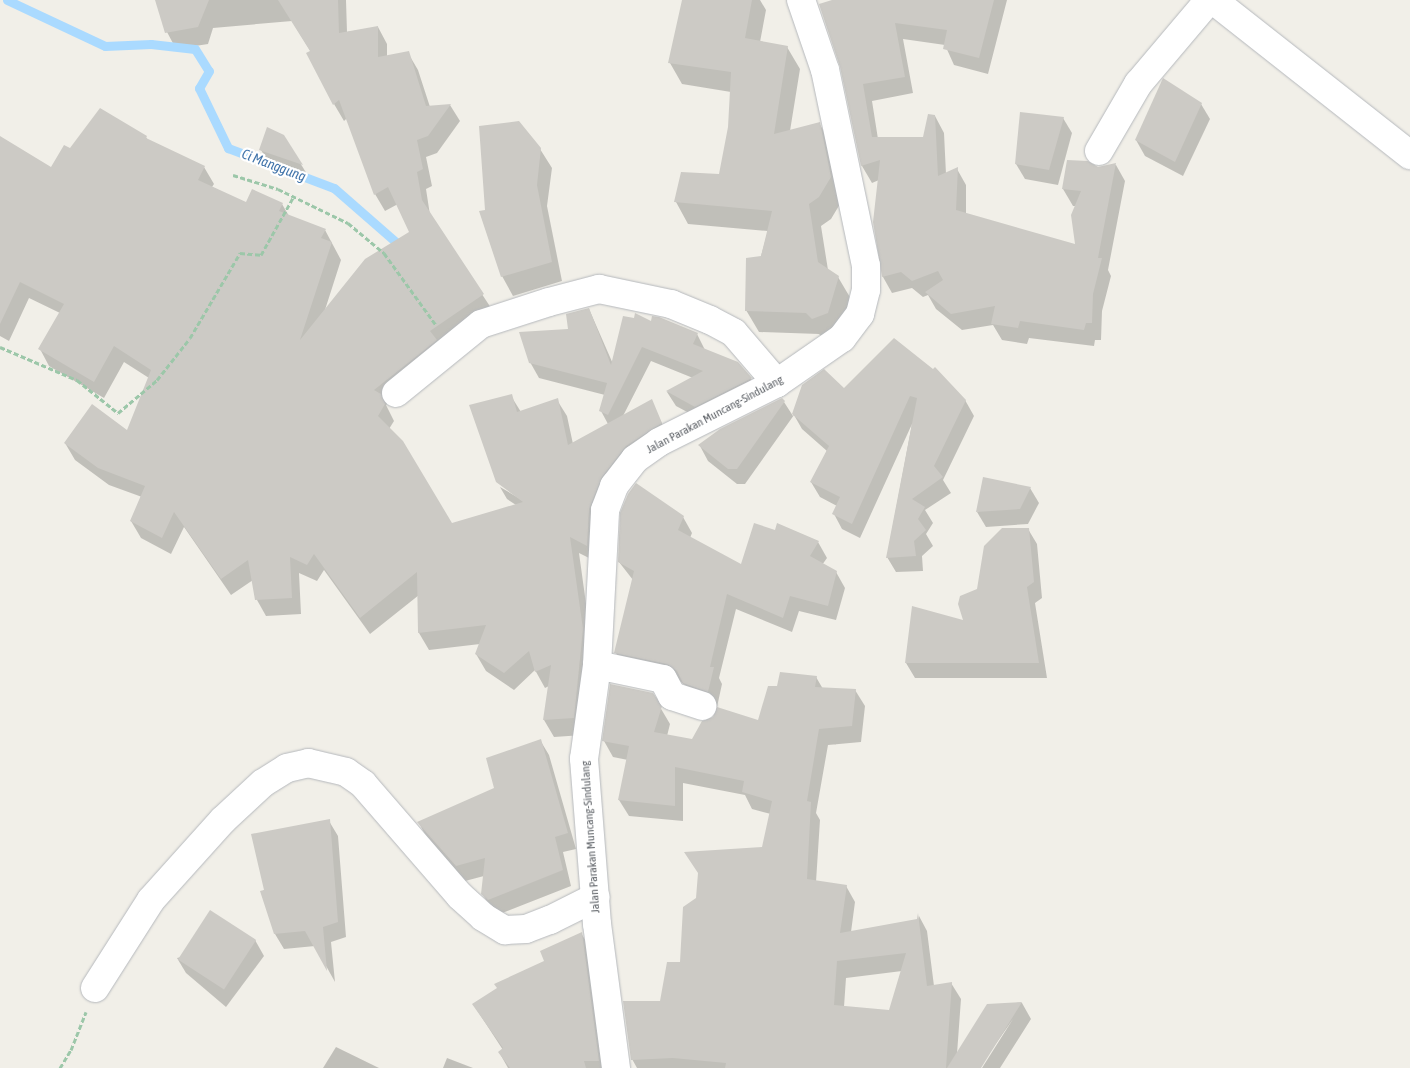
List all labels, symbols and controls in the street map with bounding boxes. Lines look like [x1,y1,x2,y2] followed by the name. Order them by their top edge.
[240,145,308,185] water label: Ci Manggung
[644,373,786,457] street label: Jalan Parakan Muncang-Sindulang
[578,760,604,914] street label: Jalan Parakan Muncang-Sindulang

